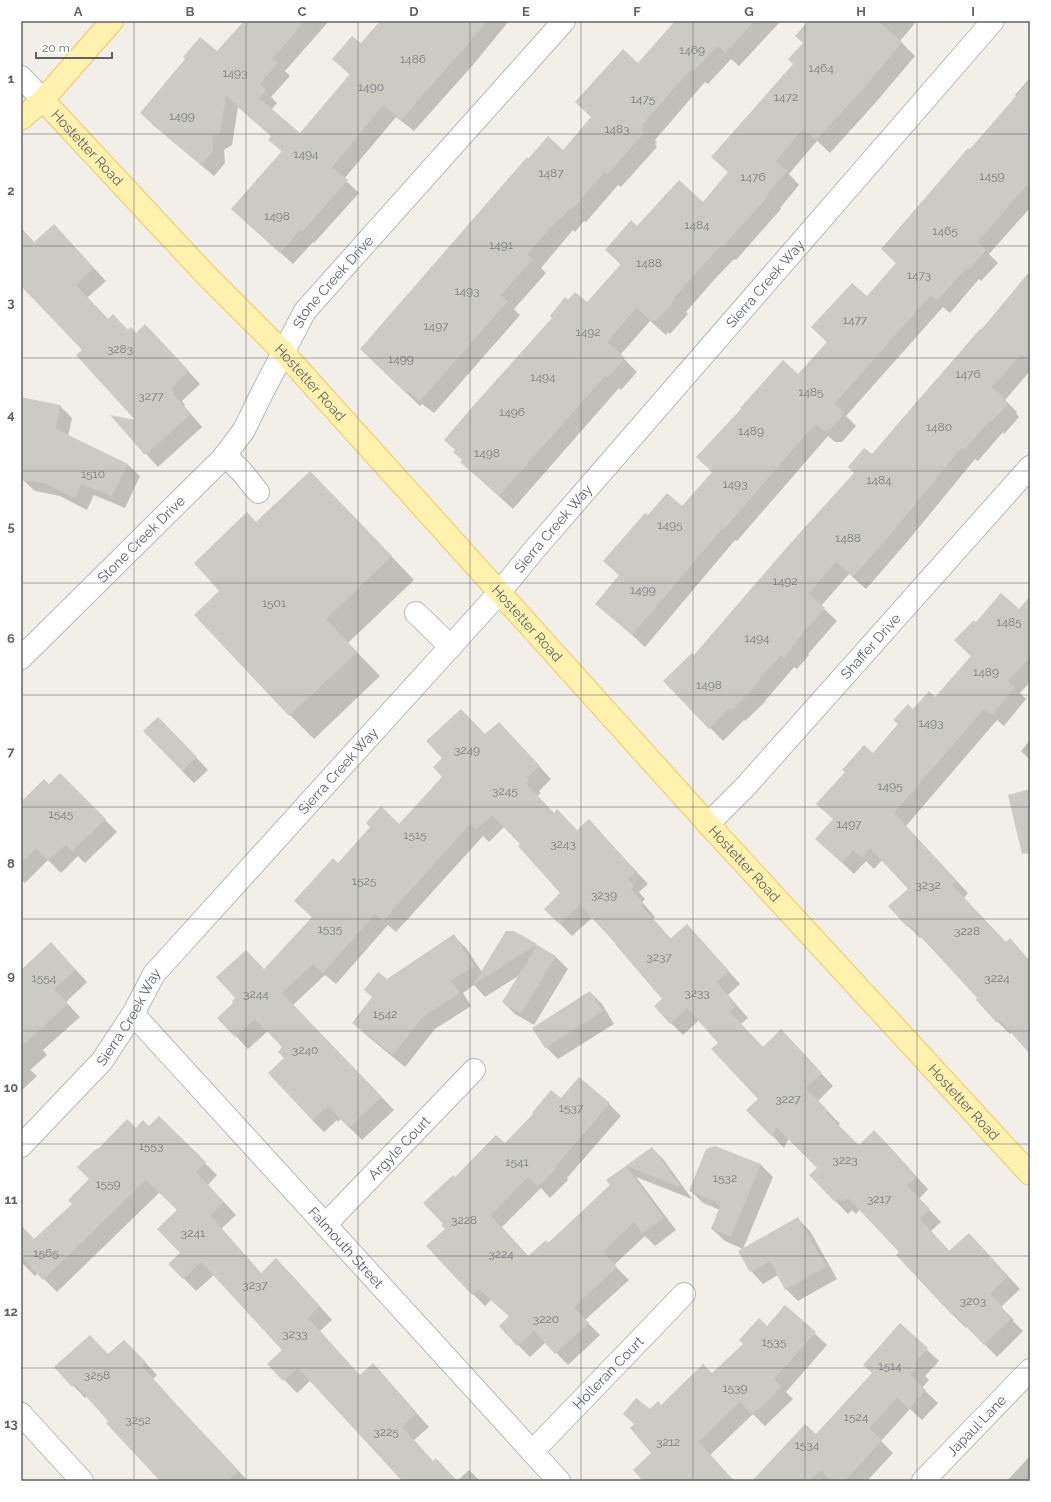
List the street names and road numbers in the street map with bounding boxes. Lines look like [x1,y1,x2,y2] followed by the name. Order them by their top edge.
[48,106,126,189] street label: Hostetter Road
[289,232,376,331] street label: Stone Creek Drive
[723,236,808,331] street label: Sierra Creek Way
[272,341,349,424] street label: Hostetter Road
[511,481,595,576] street label: Sierra Creek Way
[94,492,188,586] street label: Stone Creek Drive
[489,582,566,665] street label: Hostetter Road
[837,610,904,682] street label: Shaffer Drive
[295,724,381,817] street label: Sierra Creek Way
[706,822,783,905] street label: Hostetter Road
[93,964,164,1069] street label: Sierra Creek Way
[925,1061,1003,1143] street label: Hostetter Road
[365,1113,434,1183] street label: Argyle Court
[305,1204,387,1291] street label: Falmouth Street
[570,1333,647,1412] street label: Holleran Court
[944,1392,1009,1459] street label: Japaul Lane

